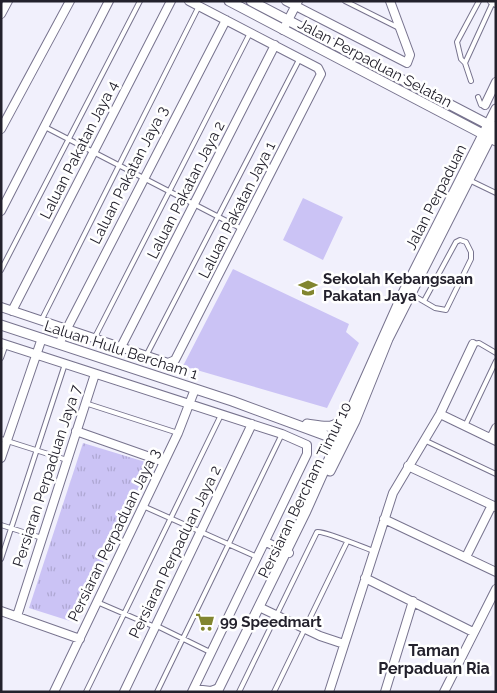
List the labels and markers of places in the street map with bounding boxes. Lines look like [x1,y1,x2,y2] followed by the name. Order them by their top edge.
[323,270,473,305] place label: Sekolah Kebangsaan Pakatan Jaya
[297,277,319,299] school or university icon: Sekolah Kebangsaan Pakatan Jaya
[194,611,216,633] supermarket icon: 99 Speedmart
[220,613,322,631] place label: 99 Speedmart

